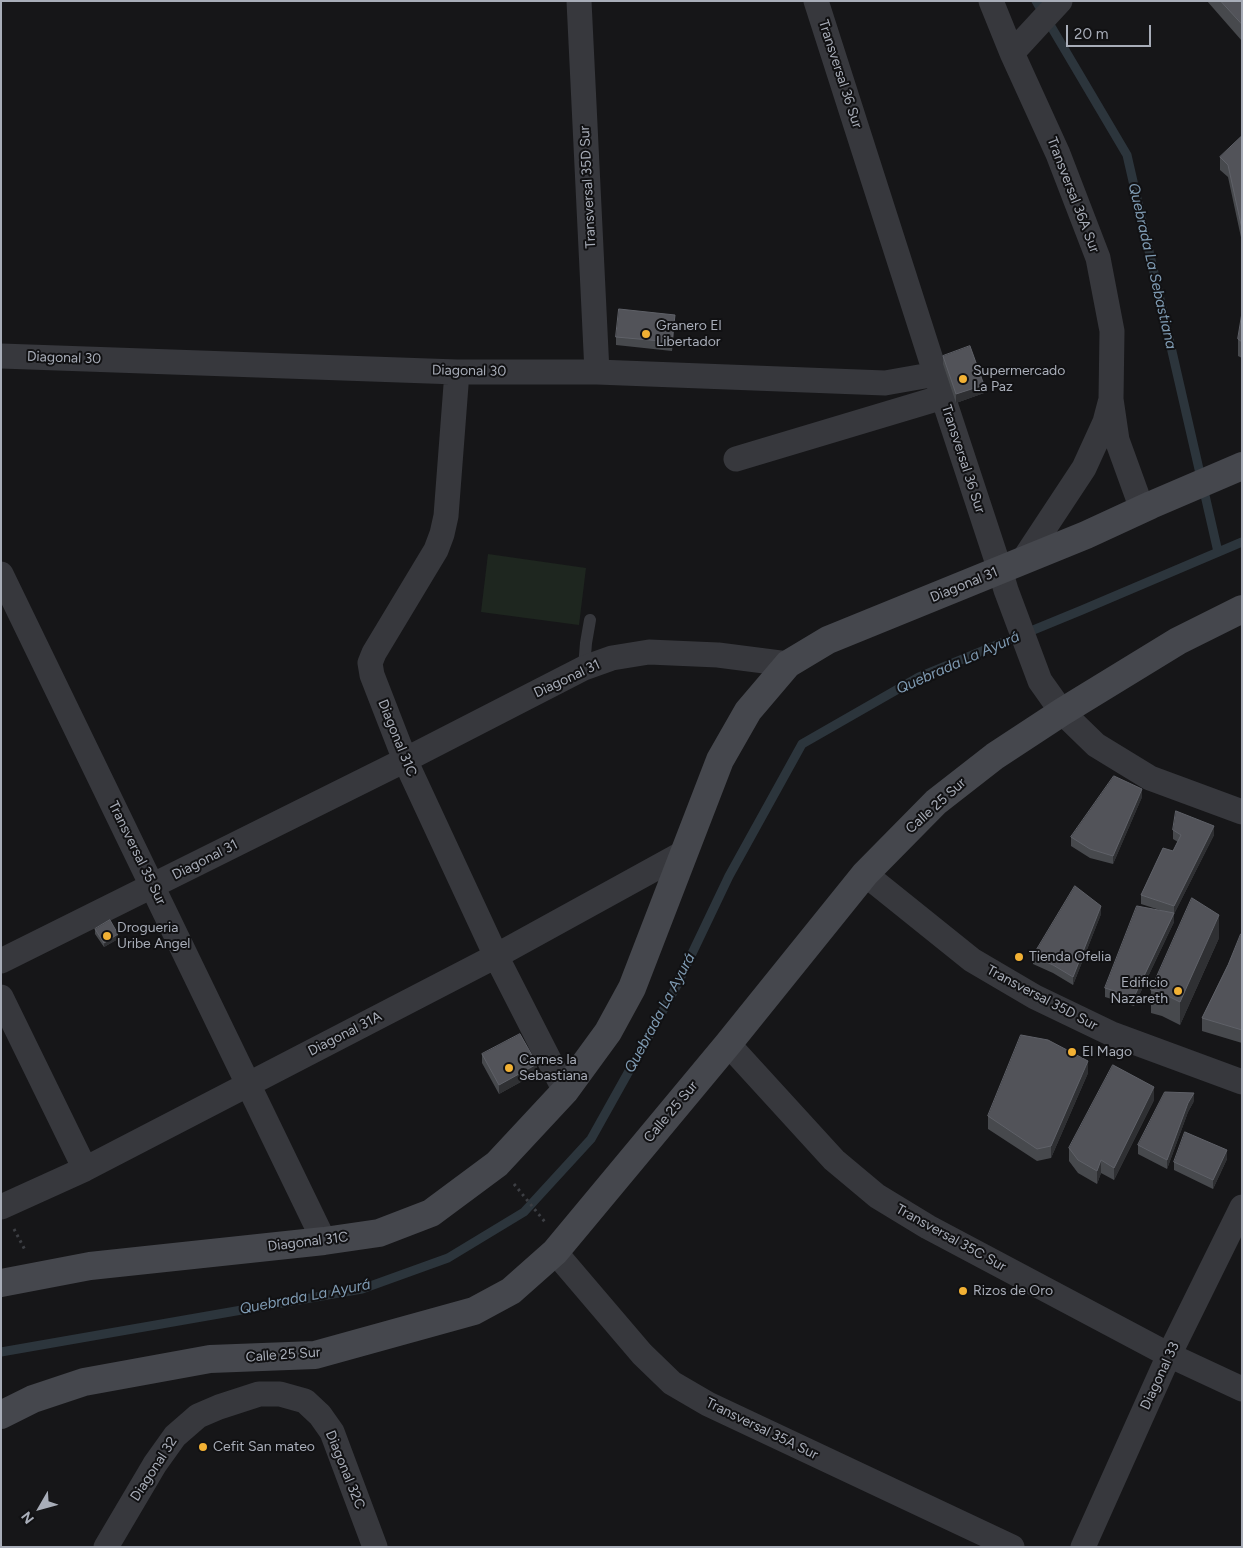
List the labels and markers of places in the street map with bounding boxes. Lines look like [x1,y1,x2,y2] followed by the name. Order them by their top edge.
[656,318,722,351] place label: Granero El Libertador
[640,328,652,340] marker: Granero El Libertador
[973,363,1065,396] place label: Supermercado La Paz
[957,373,969,385] marker: Supermercado La Paz
[117,920,190,952] place label: Drogueria Uribe Angel
[101,930,113,942] marker: Drogueria Uribe Angel
[1029,949,1111,965] place label: Tienda Ofelia
[1013,951,1025,963] marker: Tienda Ofelia
[1111,975,1168,1008] place label: Edificio Nazareth
[1172,985,1184,997] marker: Edificio Nazareth
[1082,1044,1132,1060] place label: El Mago
[1066,1046,1078,1058] marker: El Mago
[519,1052,588,1084] place label: Carnes la Sebastiana
[503,1062,515,1074] marker: Carnes la Sebastiana
[973,1283,1053,1299] place label: Rizos de Oro
[957,1285,969,1297] marker: Rizos de Oro
[213,1439,315,1455] place label: Cefit San mateo
[197,1441,209,1453] marker: Cefit San mateo

